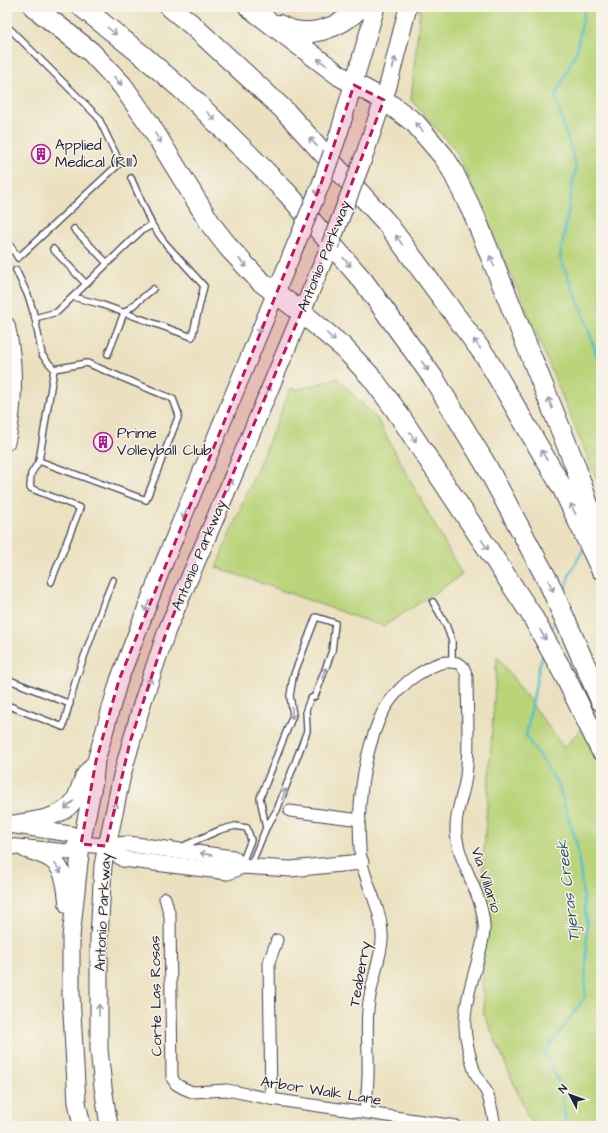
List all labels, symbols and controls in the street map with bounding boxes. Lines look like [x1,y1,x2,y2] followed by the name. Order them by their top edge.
[107,27,118,36] one-way arrow
[391,56,398,69] one-way arrow
[316,58,327,67] one-way arrow
[113,76,122,86] one-way arrow
[206,111,216,121] one-way arrow
[414,122,423,133] one-way arrow
[155,132,163,144] one-way arrow
[55,135,137,173] place label: Applied Medical (R111)
[309,137,318,147] one-way arrow
[30,143,52,165] building icon: Applied Medical (R111)
[314,183,322,195] one-way arrow
[292,197,357,315] street label: Antonio Parkway
[395,234,404,245] one-way arrow
[488,255,496,267] one-way arrow
[342,257,351,268] one-way arrow
[238,258,248,268] one-way arrow
[256,322,264,334] one-way arrow
[326,332,336,341] one-way arrow
[473,339,481,350] one-way arrow
[421,361,429,372] one-way arrow
[265,386,273,398] one-way arrow
[546,398,553,410] one-way arrow
[117,423,212,462] place label: Prime Volleyball Club
[92,431,114,453] building icon: Prime Volleyball Club
[410,431,418,443] one-way arrow
[540,449,547,461] one-way arrow
[226,479,234,491] one-way arrow
[166,496,233,614] street label: Antonio Parkway
[569,503,576,515] one-way arrow
[181,508,188,520] one-way arrow
[481,539,489,550] one-way arrow
[548,580,555,592] one-way arrow
[143,600,151,612] one-way arrow
[539,629,547,641] one-way arrow
[320,668,328,680] one-way arrow
[146,676,153,689] one-way arrow
[288,706,296,719] one-way arrow
[280,788,288,800] one-way arrow
[63,801,74,810] one-way arrow
[111,802,119,815] one-way arrow
[551,838,585,943] water label: Tijeras Creek
[465,844,507,916] street label: Via Villario
[200,850,213,858] one-way arrow
[89,852,118,972] street label: Antonio Parkway
[54,862,62,873] one-way arrow
[144,935,168,1057] street label: Corte Las Rosas
[344,939,377,1009] street label: Teaberry
[95,1004,103,1017] one-way arrow
[259,1071,383,1111] street label: Arbor Walk Lane
[550,1075,590,1115] north arrow
[555,1081,571,1096] text: N

